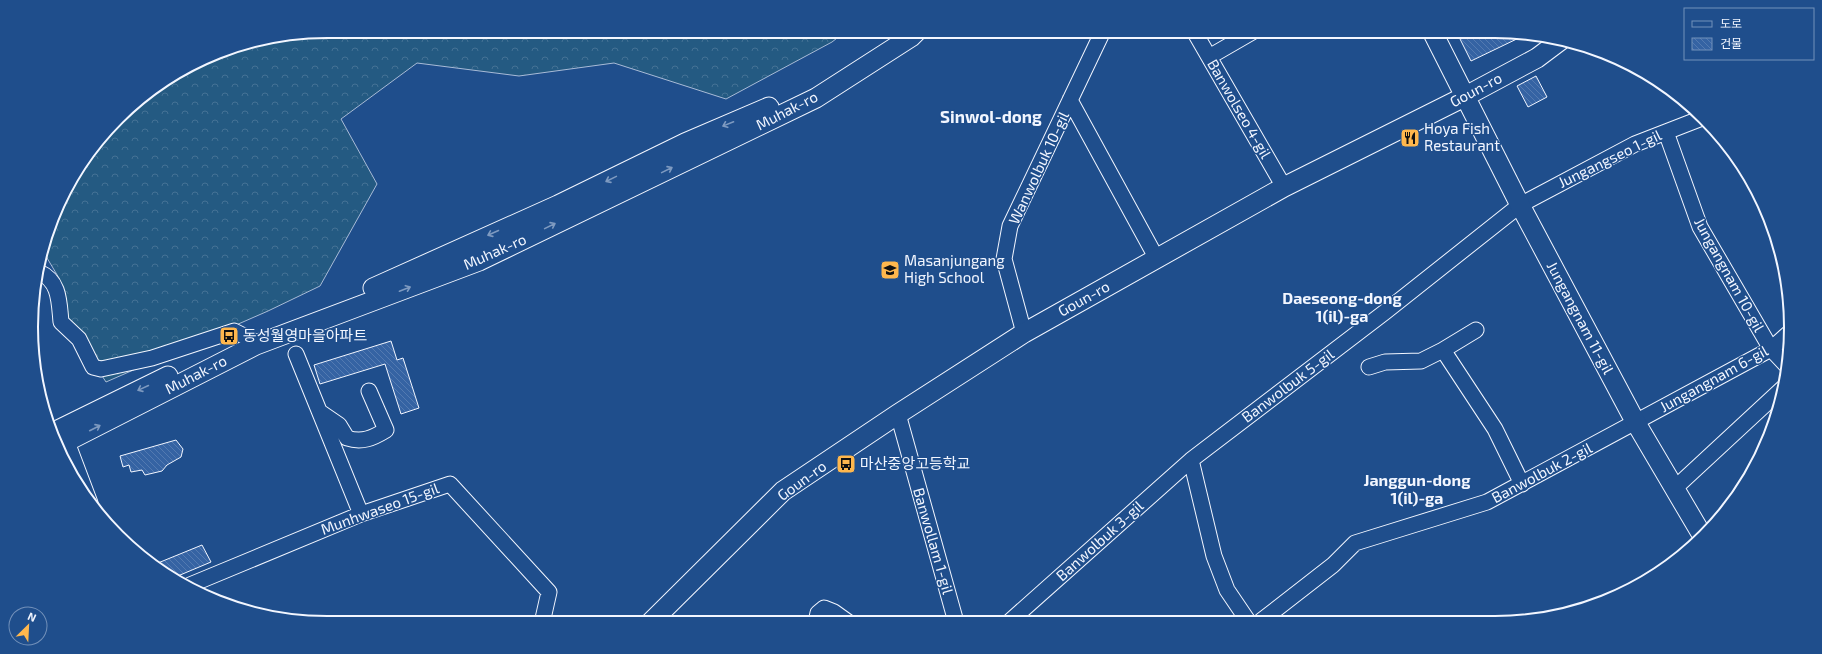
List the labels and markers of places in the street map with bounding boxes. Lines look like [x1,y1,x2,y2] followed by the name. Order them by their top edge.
[1424,119,1500,154] place label: Hoya Fish Restaurant
[1399,127,1421,149] restaurant icon: Hoya Fish Restaurant
[904,251,1005,286] place label: Masanjungang High School
[879,259,901,281] school or university icon: Masanjungang High School
[218,325,240,347] bus stop icon: 동성월영마을아파트
[243,326,367,344] place label: 동성월영마을아파트
[835,453,857,475] bus stop icon: 마산중앙고등학교
[860,454,970,472] place label: 마산중앙고등학교

